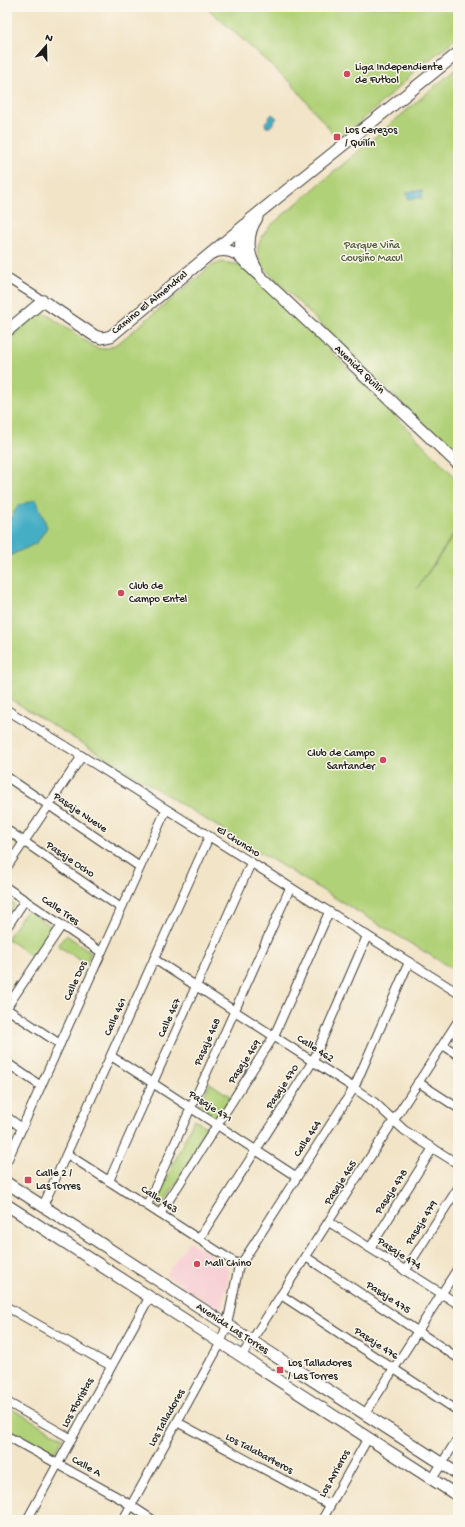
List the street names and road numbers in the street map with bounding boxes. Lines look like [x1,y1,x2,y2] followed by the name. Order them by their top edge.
[110,268,191,337] street label: Camino El Almendral
[332,343,387,397] street label: Avenida Quilín
[50,790,109,836] street label: Pasaje Nueve
[214,824,262,860] street label: El Chuncho
[43,839,97,881] street label: Pasaje Ocho
[39,894,82,929] street label: Calle Tres
[62,958,90,1003] street label: Calle Dos
[102,996,130,1038] street label: Calle 461
[156,996,184,1039] street label: Calle 467
[192,1016,224,1068] street label: Pasaje 468
[294,1033,336,1066] street label: Calle 462
[226,1037,264,1087] street label: Pasaje 469
[264,1062,302,1112] street label: Pasaje 470
[185,1088,234,1125] street label: Pasaje 471
[292,1118,325,1160] street label: Calle 464
[322,1158,360,1208] street label: Pasaje 465
[373,1167,411,1217] street label: Pasaje 478
[138,1184,180,1217] street label: Calle 463
[403,1198,441,1248] street label: Pasaje 479
[374,1235,424,1273] street label: Pasaje 474
[363,1279,413,1317] street label: Pasaje 475
[193,1301,271,1357] street label: Avenida Las Torres
[351,1325,401,1363] street label: Pasaje 476
[59,1375,97,1430] street label: Los Floristas
[146,1387,188,1449] street label: Los Talladores
[223,1431,296,1477] street label: Los Talabarteros
[317,1447,353,1500] street label: Los Arrieros
[69,1454,103,1480] street label: Calle A

